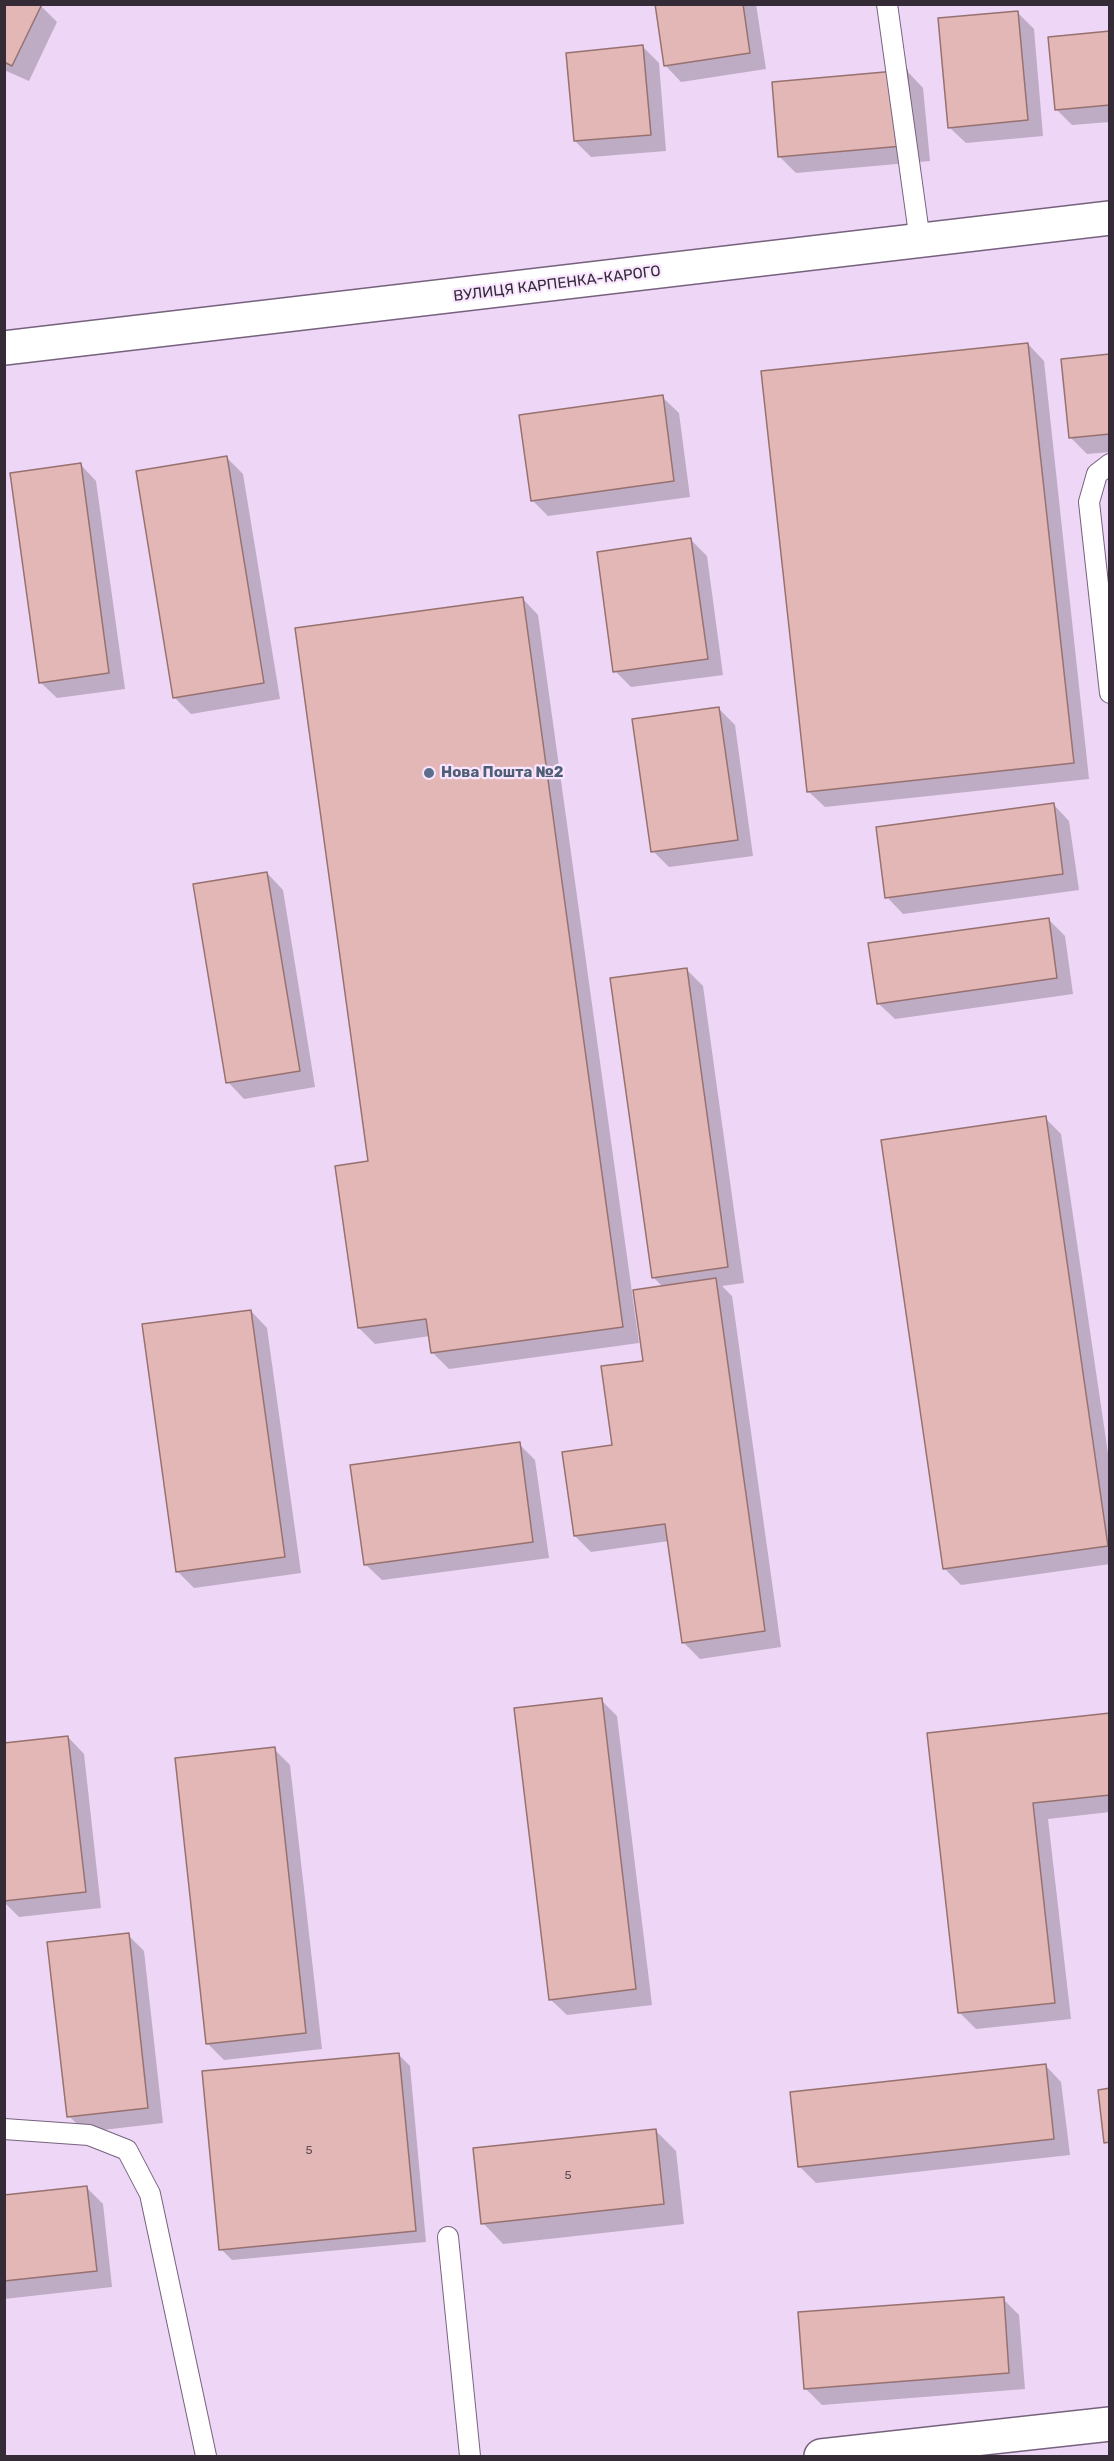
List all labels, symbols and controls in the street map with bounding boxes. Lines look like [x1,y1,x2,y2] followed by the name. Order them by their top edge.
[452,262,662,306] street label: ВУЛИЦЯ КАРПЕНКА-КАРОГО
[441,764,564,782] place label: Нова Пошта №2
[422,766,436,780] marker: Нова Пошта №2
[305,2144,313,2158] house number: 5
[564,2169,572,2183] house number: 5

